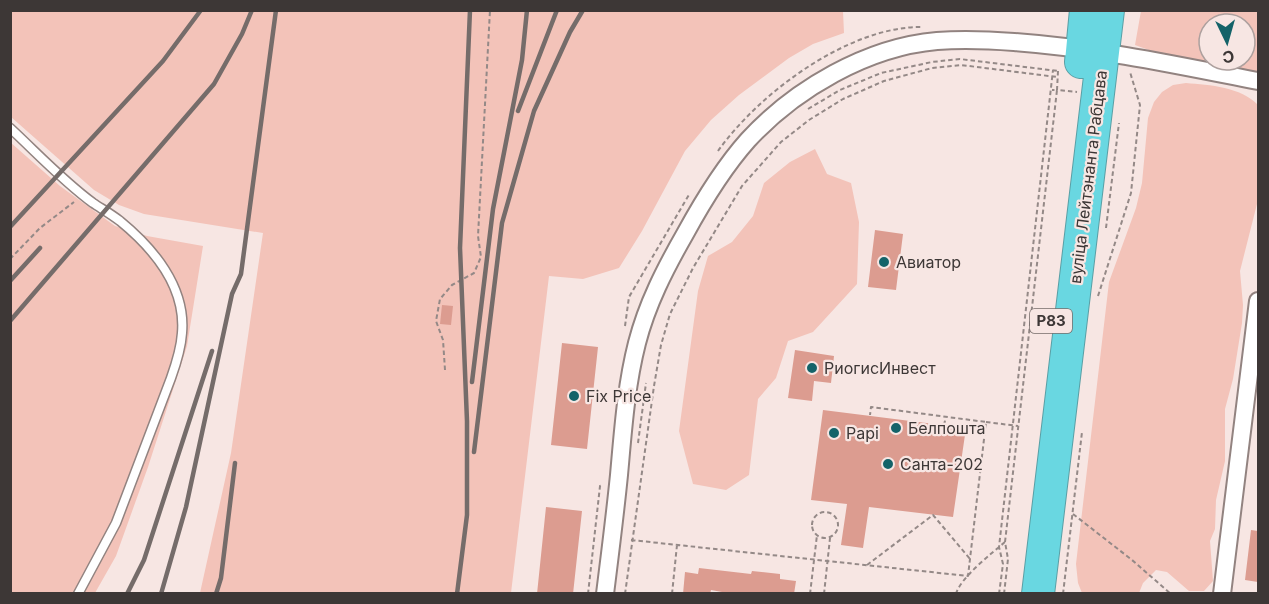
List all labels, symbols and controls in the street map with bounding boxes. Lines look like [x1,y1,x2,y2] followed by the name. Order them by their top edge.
[1197,12,1257,72] north arrow
[1221,46,1235,67] text: С
[1065,69,1111,285] street label: вуліца Лейтэнанта Рабцава
[896,252,961,272] place label: Авиатор
[877,255,891,269] marker: Авиатор
[1030,309,1072,333] road number: Р83
[824,358,936,378] place label: РиогисИнвест
[805,361,819,375] marker: РиогисИнвест
[586,386,651,406] place label: Fix Price
[567,389,581,403] marker: Fix Price
[908,418,985,438] place label: Белпошта
[889,421,903,435] marker: Белпошта
[846,423,879,443] place label: Papi
[827,426,841,440] marker: Papi
[900,454,983,474] place label: Санта-202
[881,457,895,471] marker: Санта-202

